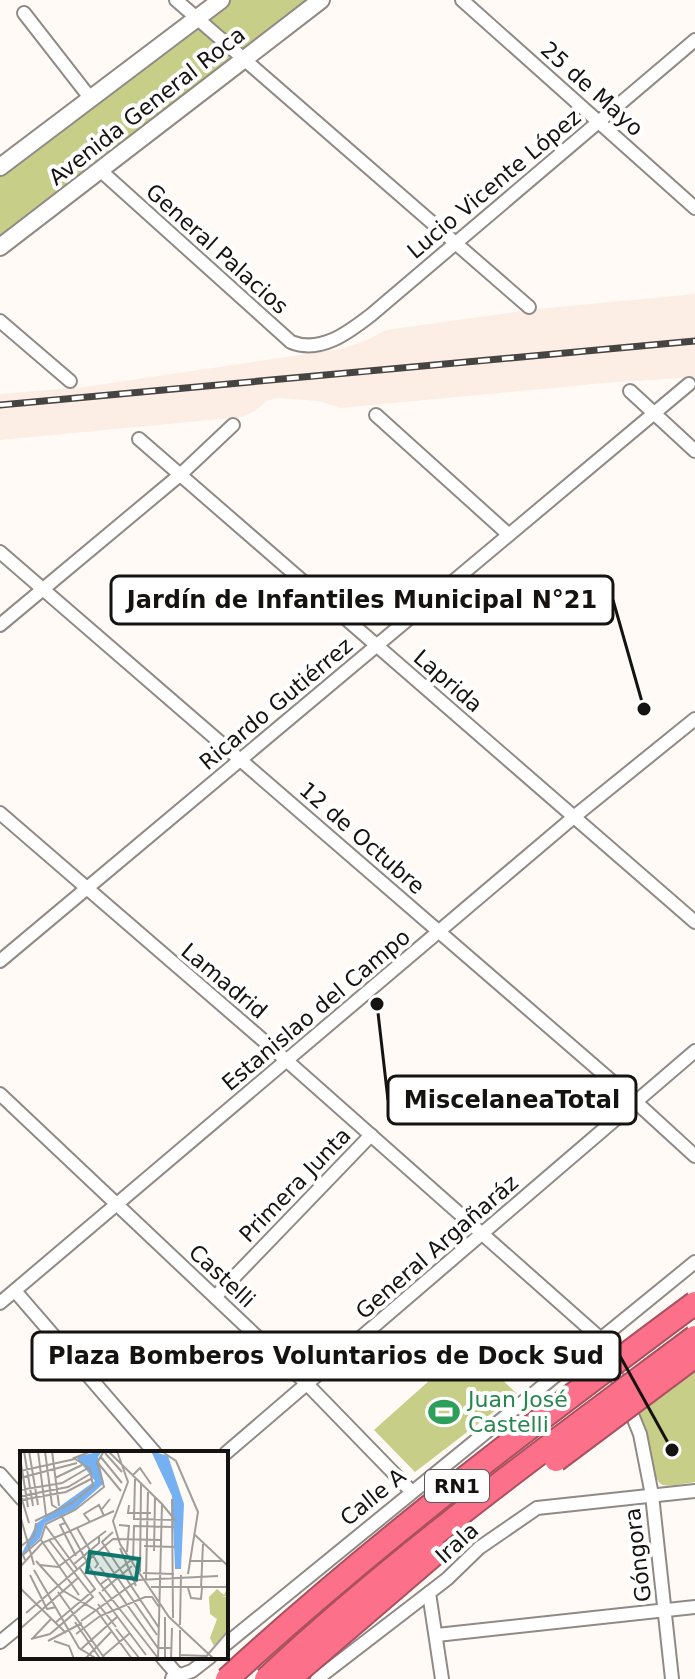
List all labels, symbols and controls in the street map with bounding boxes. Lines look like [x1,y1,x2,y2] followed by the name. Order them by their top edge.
[44,22,250,190] street label: Avenida General Roca
[536,37,648,141] street label: 25 de Mayo
[402,104,586,264] street label: Lucio Vicente López
[141,179,293,319] street label: General Palacios
[111,576,613,624] callout: Jardín de Infantiles Municipal N°21
[125,586,597,614] text: Jardín de Infantiles Municipal N°21
[195,633,357,775] street label: Ricardo Gutiérrez
[409,645,487,717] street label: Laprida
[294,777,430,899] street label: 12 de Octubre
[217,924,415,1096] street label: Estanislao del Campo
[176,938,272,1024] street label: Lamadrid
[388,1076,636,1124] callout: MiscelaneaTotal
[404,1086,620,1114] text: MiscelaneaTotal
[234,1123,356,1247] street label: Primera Junta
[351,1170,523,1324] street label: General Argañaráz
[184,1239,260,1313] street label: Castelli
[32,1332,620,1380] callout: Plaza Bomberos Voluntarios de Dock Sud
[48,1342,604,1370] text: Plaza Bomberos Voluntarios de Dock Sud
[466,1387,568,1437] place label: Juan José Castelli
[427,1395,461,1429] sports icon: Juan José Castelli
[20,1451,228,1659] inset map
[335,1463,411,1531] street label: Calle A
[425,1470,489,1502] road number: RN1
[620,1507,656,1603] street label: Góngora
[431,1517,483,1569] street label: Irala

